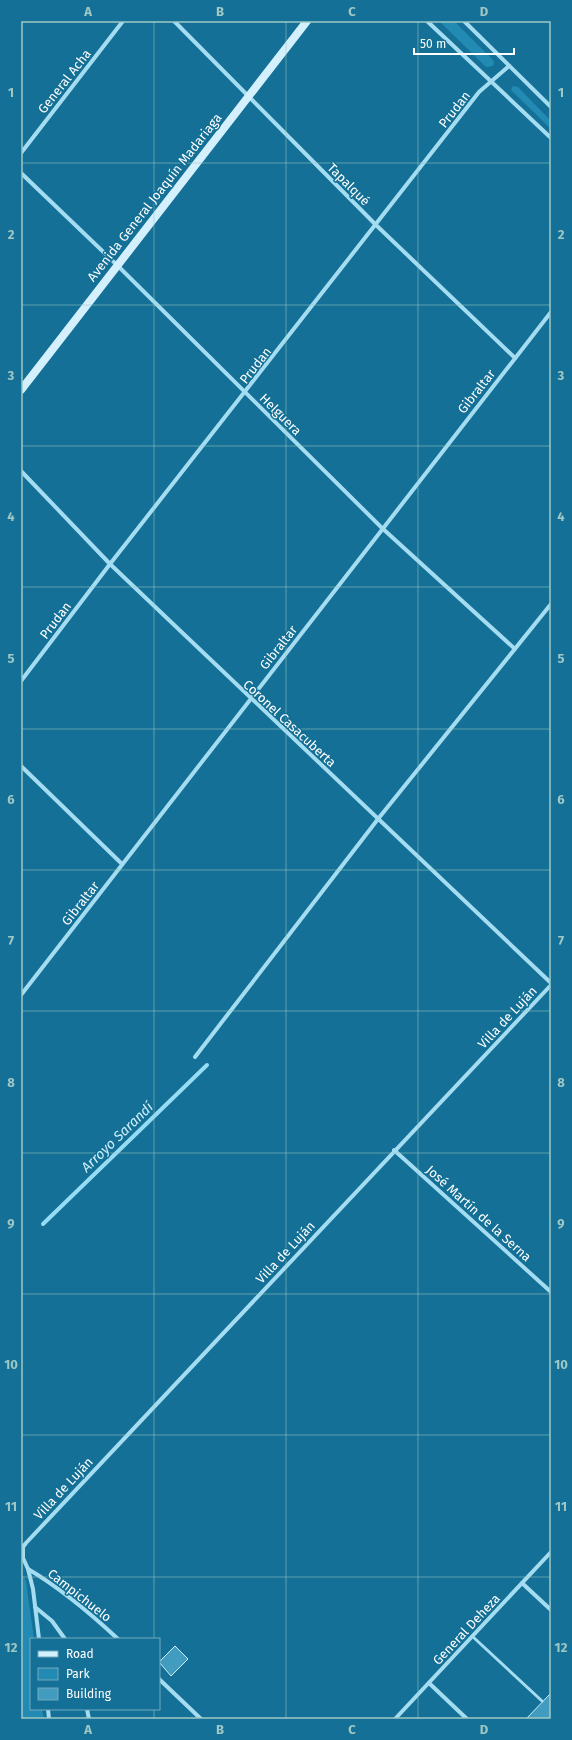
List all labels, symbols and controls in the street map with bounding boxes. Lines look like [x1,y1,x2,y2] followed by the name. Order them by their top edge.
[83,4,92,19] text: A
[216,4,224,19] text: B
[348,4,356,19] text: C
[480,4,489,19] text: D
[414,30,514,56] scale bar
[420,37,446,51] text: 50 m
[35,46,94,116] street label: General Acha
[8,85,14,100] text: 1
[558,85,564,100] text: 1
[435,88,473,131] street label: Prudan
[84,110,225,284] street label: Avenida General Joaquín Madariaga
[324,160,373,209] street label: Tapalqué
[8,227,15,242] text: 2
[558,227,565,242] text: 2
[236,344,274,387] street label: Prudan
[455,366,498,416] street label: Gibraltar
[7,368,15,383] text: 3
[557,368,565,383] text: 3
[257,390,305,438] street label: Helguera
[7,509,15,524] text: 4
[557,509,565,524] text: 4
[37,599,74,642] street label: Prudan
[257,622,300,672] street label: Gibraltar
[8,651,15,666] text: 5
[558,651,565,666] text: 5
[240,677,339,770] street label: Coronel Casacuberta
[7,792,15,807] text: 6
[557,792,565,807] text: 6
[59,878,102,928] street label: Gibraltar
[8,933,14,948] text: 7
[558,933,564,948] text: 7
[475,983,540,1052] street label: Villa de Luján
[7,1075,15,1090] text: 8
[557,1075,565,1090] text: 8
[77,1098,158,1177] water label: Arroyo Sarandí
[423,1162,534,1265] street label: José Martín de la Serna
[7,1216,15,1231] text: 9
[557,1216,565,1231] text: 9
[253,1218,318,1287] street label: Villa de Luján
[4,1357,18,1372] text: 10
[554,1357,568,1372] text: 10
[31,1454,96,1523] street label: Villa de Luján
[5,1499,17,1514] text: 11
[555,1499,567,1514] text: 11
[45,1566,114,1625] street label: Campichuelo
[430,1591,503,1668] street label: General Deheza
[30,1638,160,1710] legend
[5,1640,18,1655] text: 12
[555,1640,568,1655] text: 12
[66,1647,94,1661] text: Road
[66,1667,90,1681] text: Park
[66,1687,112,1701] text: Building
[83,1722,92,1737] text: A
[216,1722,224,1737] text: B
[348,1722,356,1737] text: C
[480,1722,489,1737] text: D

